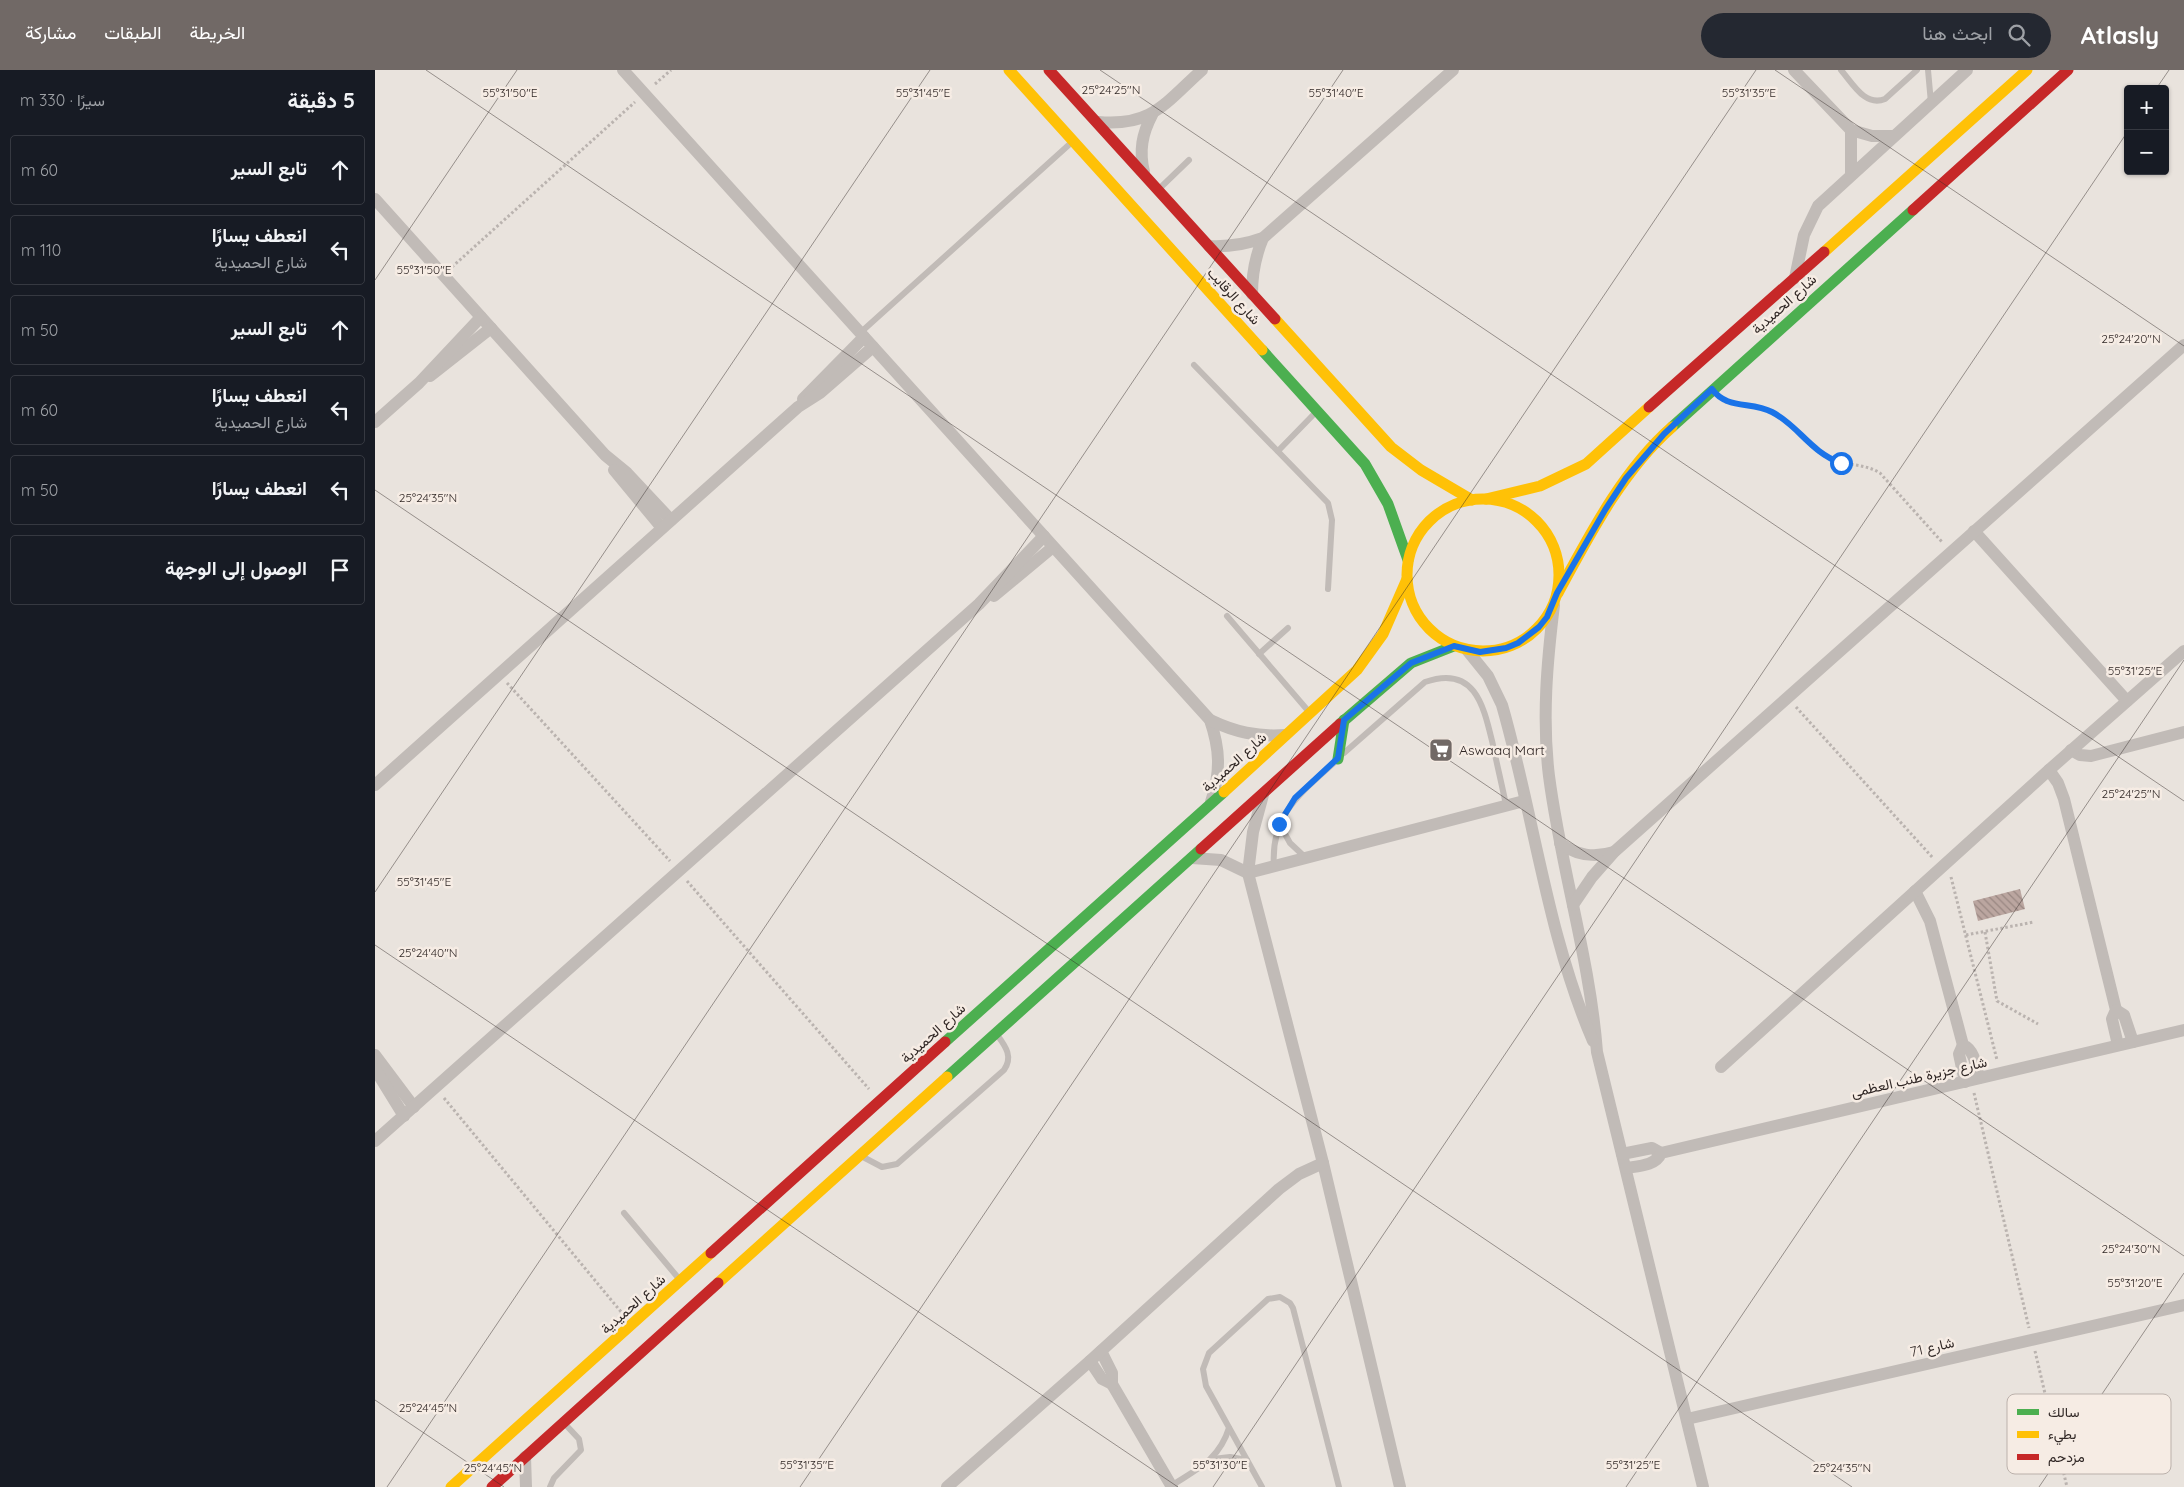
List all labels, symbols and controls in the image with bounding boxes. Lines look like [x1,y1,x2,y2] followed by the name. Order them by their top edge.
[1701,13,2051,58] search box
[2081,20,2159,50] text: Atlasly
[25,21,76,44] text: مشاركة
[104,21,161,44] text: الطبقات
[189,21,245,44] text: الخريطة
[1922,21,1993,45] text: ابحث هنا
[2005,21,2033,49] icon: search
[1082,82,1140,97] text: 25°24'25"N
[482,85,538,100] text: 55°31'50"E
[896,85,950,100] text: 55°31'45"E
[1309,85,1364,100] text: 55°31'40"E
[1722,85,1776,100] text: 55°31'35"E
[2124,85,2169,175] map controls
[2124,85,2169,130] button: +
[287,87,355,113] text: 5 دقيقة
[20,90,105,110] text: سيرًا · 330 m
[2124,130,2169,175] button: −
[231,156,307,180] text: تابع السير
[326,156,354,184] icon: ahead
[21,160,58,180] text: 60 m
[212,223,307,247] text: انعطف يسارًا
[326,236,354,264] icon: left
[21,240,61,260] text: 110 m
[214,252,307,272] text: شارع الحميدية
[396,262,452,277] text: 55°31'50"E
[1202,264,1264,330] street label: شارع الرقايب
[1748,270,1821,339] street label: شارع الحميدية
[231,316,307,340] text: تابع السير
[326,316,354,344] icon: ahead
[21,320,58,340] text: 50 m
[2101,331,2161,346] text: 25°24'20"N
[212,383,307,407] text: انعطف يسارًا
[326,396,354,424] icon: left
[21,400,58,420] text: 60 m
[214,412,307,432] text: شارع الحميدية
[1830,452,1853,475] route start
[212,476,307,500] text: انعطف يسارًا
[326,476,354,504] icon: left
[21,480,58,500] text: 50 m
[399,490,457,505] text: 25°24'35"N
[165,556,307,580] text: الوصول إلى الوجهة
[326,556,354,584] icon: arrive
[2108,663,2163,678] text: 55°31'25"E
[1198,728,1271,797] street label: شارع الحميدية
[1428,737,1454,763] supermarket icon: Aswaaq Mart
[1459,741,1545,759] place label: Aswaaq Mart
[2102,786,2160,801] text: 25°24'25"N
[1268,813,1291,836] route end
[397,874,451,889] text: 55°31'45"E
[398,945,458,960] text: 25°24'40"N
[897,999,970,1068] street label: شارع الحميدية
[1849,1053,1989,1103] street label: شارع جزيرة طنب العظمى
[2101,1241,2161,1256] text: 25°24'30"N
[597,1270,670,1339] street label: شارع الحميدية
[2107,1275,2163,1290] text: 55°31'20"E
[1908,1333,1956,1363] street label: شارع 71
[2007,1394,2171,1474] legend
[399,1400,457,1415] text: 25°24'45"N
[2048,1403,2079,1421] text: سالك
[2048,1425,2076,1446] text: بطيء
[2048,1448,2085,1466] text: مزدحم
[780,1457,834,1472] text: 55°31'35"E
[1193,1457,1248,1472] text: 55°31'30"E
[1606,1457,1661,1472] text: 55°31'25"E
[464,1460,522,1475] text: 25°24'45"N
[1813,1460,1871,1475] text: 25°24'35"N

